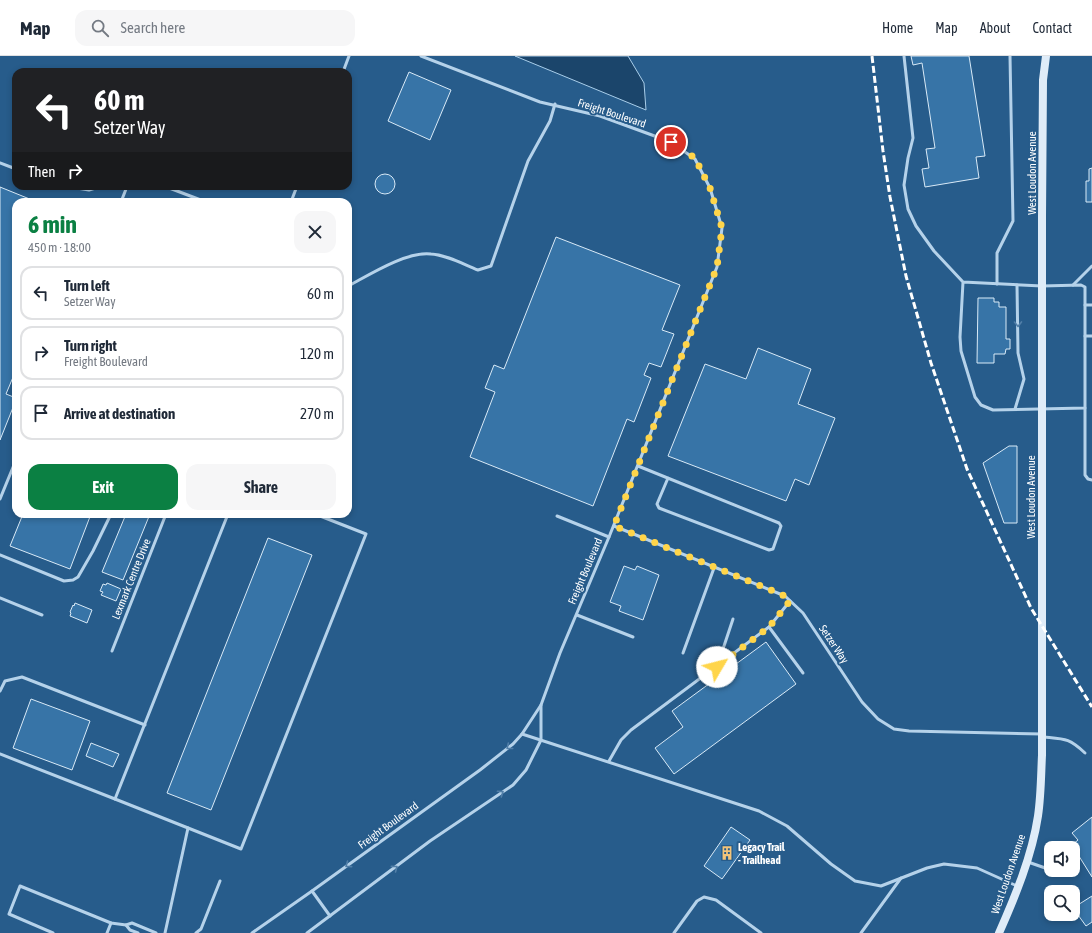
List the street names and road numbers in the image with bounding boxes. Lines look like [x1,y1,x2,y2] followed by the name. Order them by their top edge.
[576,96,648,130] street label: Freight Boulevard
[1026,131,1038,215] street label: West Loudon Avenue
[1025,455,1037,539] street label: West Loudon Avenue
[566,536,604,606] street label: Freight Boulevard
[109,537,153,621] street label: Lexmark Centre Drive
[817,623,851,666] street label: Setzer Way
[356,799,420,851] street label: Freight Boulevard
[989,833,1027,915] street label: West Loudon Avenue

